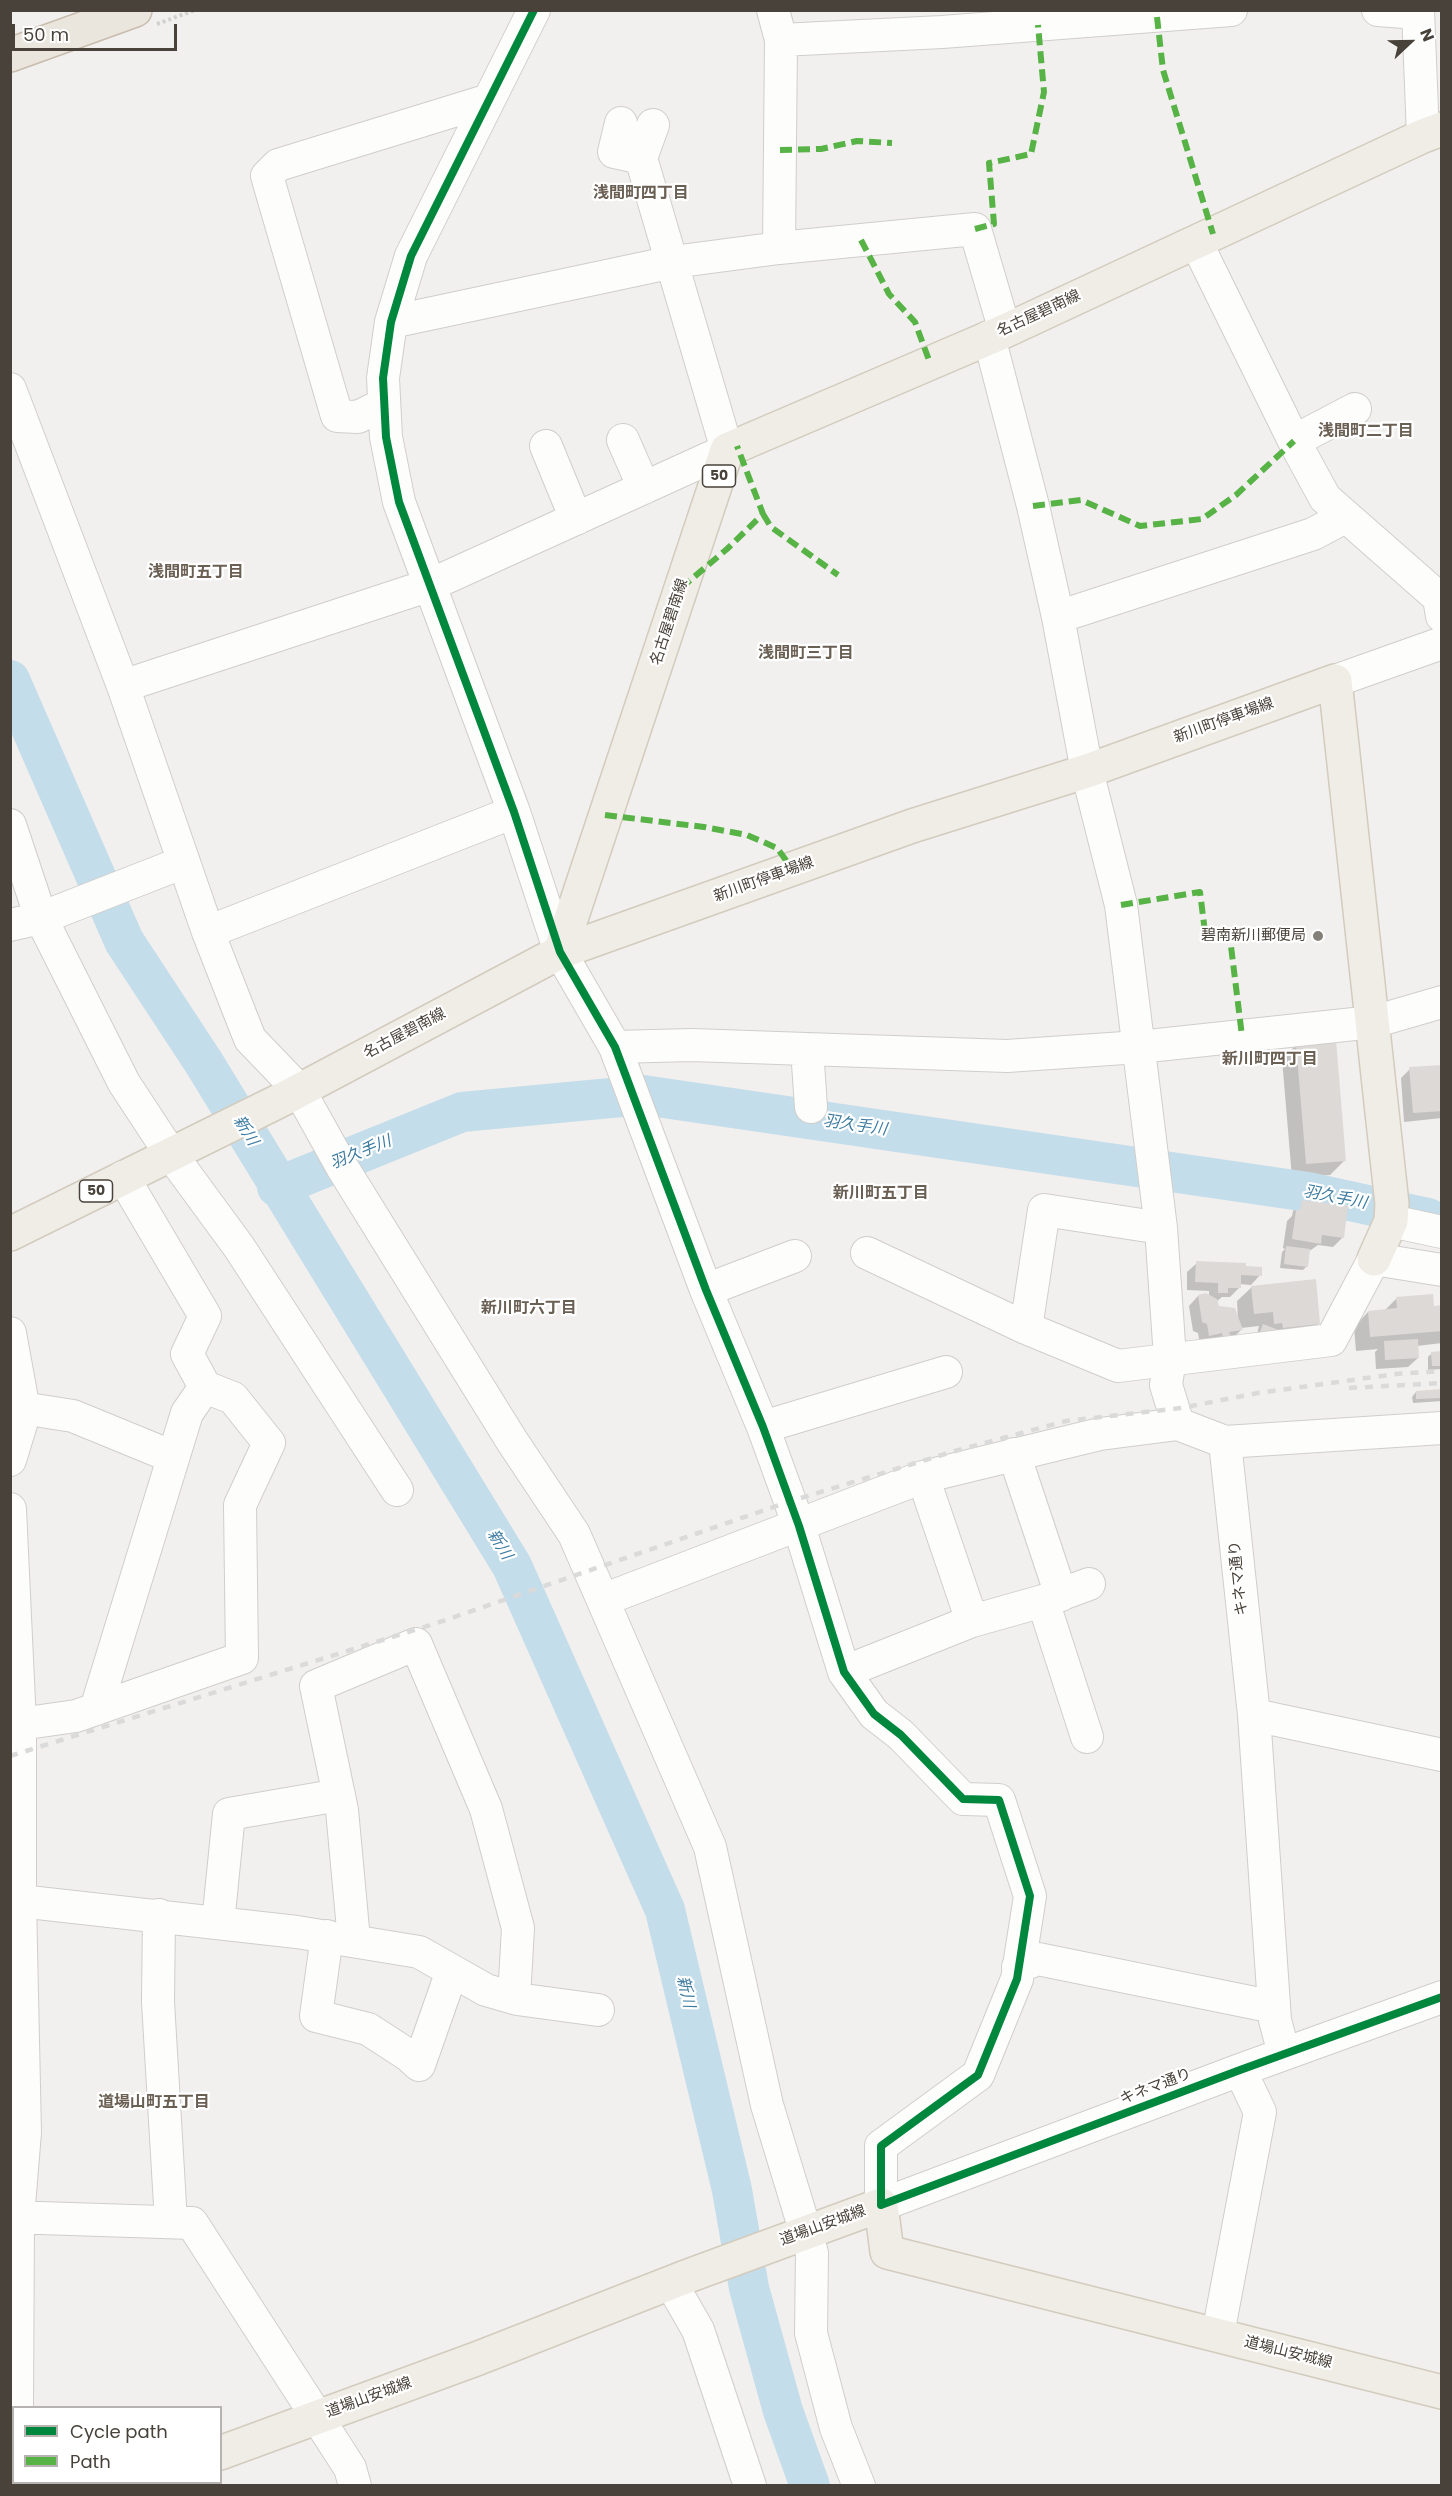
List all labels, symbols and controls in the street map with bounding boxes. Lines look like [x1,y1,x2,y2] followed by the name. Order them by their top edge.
[15,12,180,50] scale bar
[1380,12,1440,72] north arrow
[23,22,69,47] text: 50 m
[1414,25,1440,45] text: N
[593,184,689,204] district label: 浅間町四丁目
[994,287,1084,341] street label: 名古屋碧南線
[1318,422,1414,442] district label: 浅間町二丁目
[702,465,736,487] road number: 50
[148,563,244,583] district label: 浅間町五丁目
[648,576,692,668] street label: 名古屋碧南線
[758,644,854,664] district label: 浅間町三丁目
[1172,695,1276,747] street label: 新川町停車場線
[712,854,816,906] street label: 新川町停車場線
[1201,927,1306,945] place label: 碧南新川郵便局
[1311,929,1325,943] marker: 碧南新川郵便局
[361,1005,449,1063] street label: 名古屋碧南線
[1222,1050,1318,1070] district label: 新川町四丁目
[228,1112,262,1150] water label: 新川
[822,1112,888,1140] water label: 羽久手川
[328,1132,394,1174] water label: 羽久手川
[80,1180,112,1202] road number: 50
[1302,1182,1368,1214] water label: 羽久手川
[833,1184,929,1204] district label: 新川町五丁目
[481,1299,577,1319] district label: 新川町六丁目
[482,1526,516,1564] water label: 新川
[1226,1540,1252,1616] street label: キネマ通り
[672,1974,698,2010] water label: 新川
[1118,2065,1194,2109] street label: キネマ通り
[98,2093,210,2113] district label: 道場山町五丁目
[778,2202,868,2250] street label: 道場山安城線
[1242,2333,1334,2373] street label: 道場山安城線
[324,2374,414,2422] street label: 道場山安城線
[12,2406,222,2484] legend
[70,2419,168,2444] text: Cycle path
[70,2449,111,2474] text: Path

